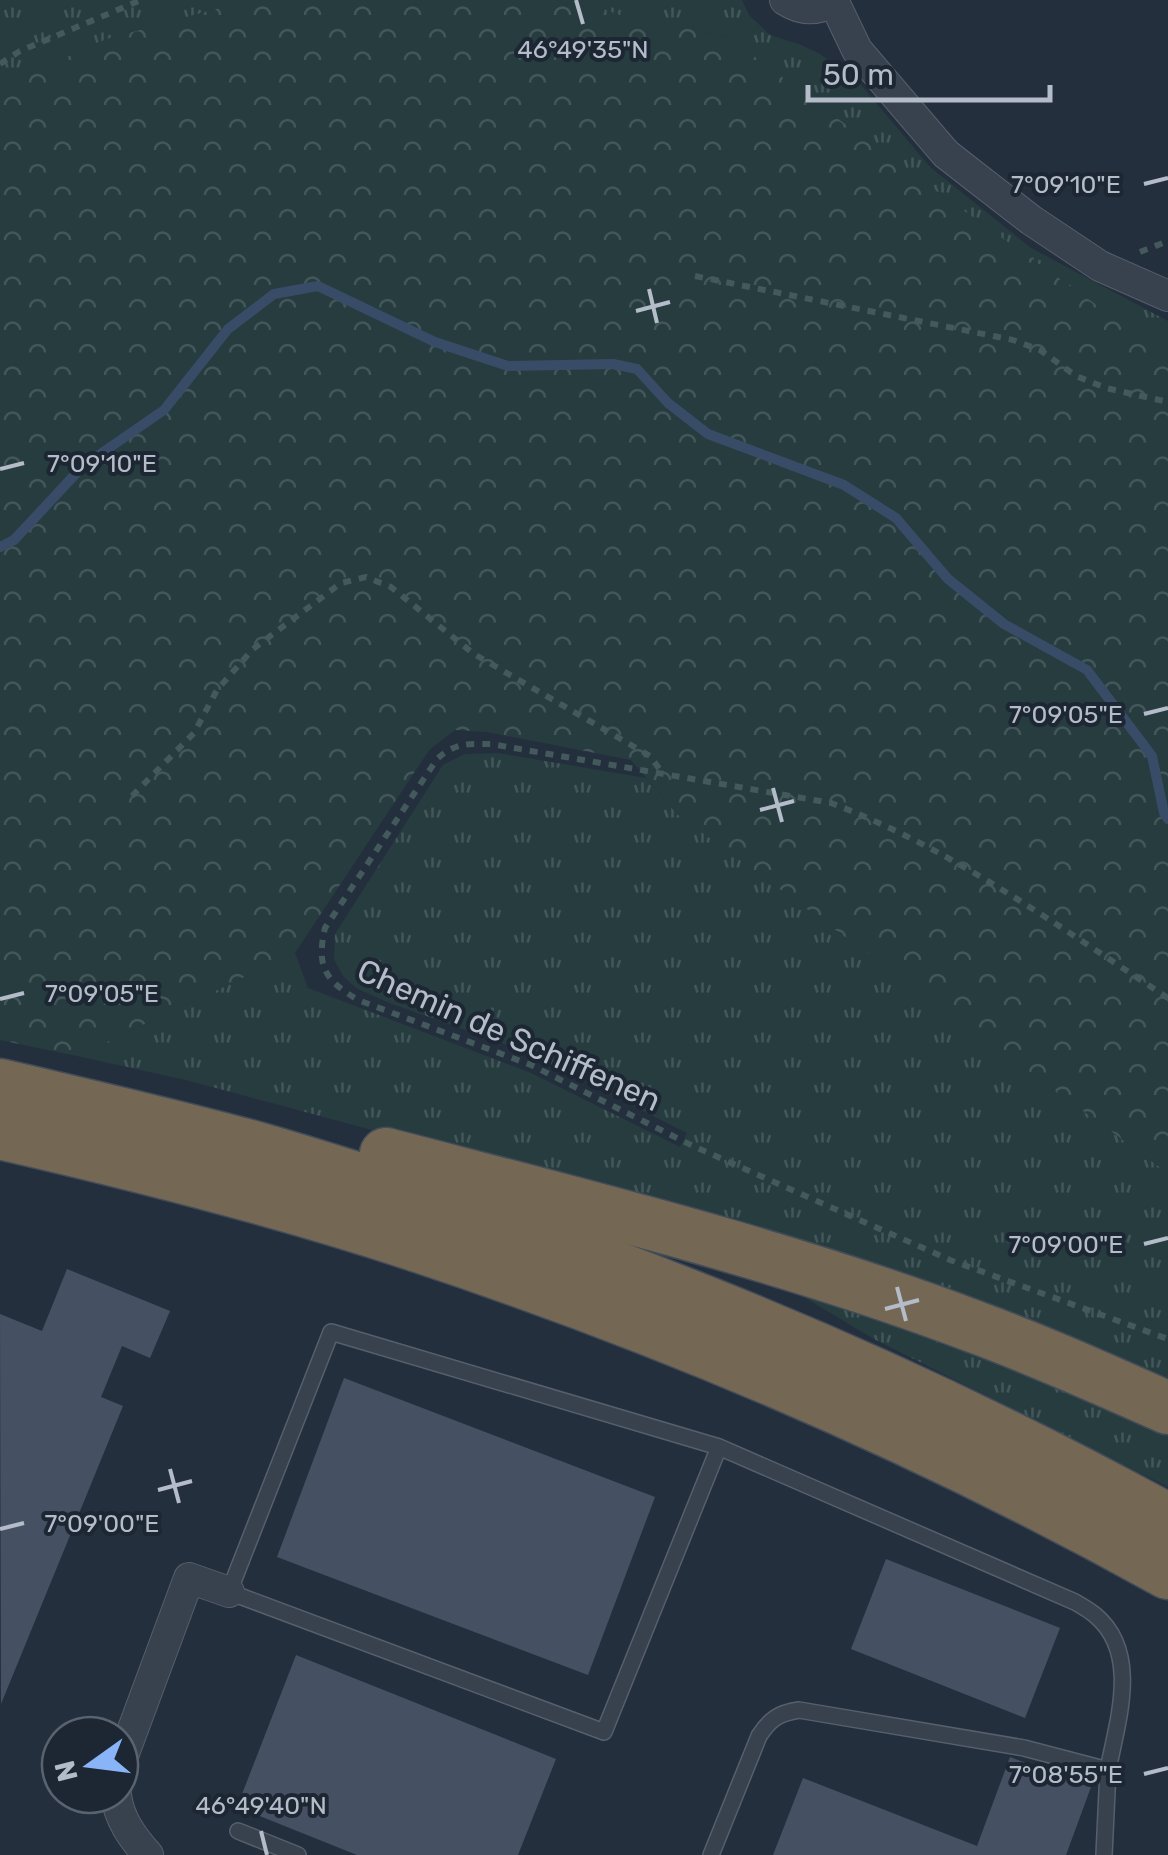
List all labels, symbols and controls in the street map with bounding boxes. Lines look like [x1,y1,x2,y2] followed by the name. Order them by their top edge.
[517,35,649,64] text: 46°49'35"N
[808,40,1050,102] scale bar
[823,57,894,93] text: 50 m
[1011,170,1121,199] text: 7°09'10"E
[47,449,157,478] text: 7°09'10"E
[1009,700,1123,729] text: 7°09'05"E
[351,951,667,1119] street label: Chemin de Schiffenen
[45,979,159,1008] text: 7°09'05"E
[1009,1230,1123,1259] text: 7°09'00"E
[45,1509,159,1538] text: 7°09'00"E
[40,1715,140,1815] north arrow
[48,1757,85,1785] text: N
[1009,1760,1123,1789] text: 7°08'55"E
[195,1791,327,1820] text: 46°49'40"N

